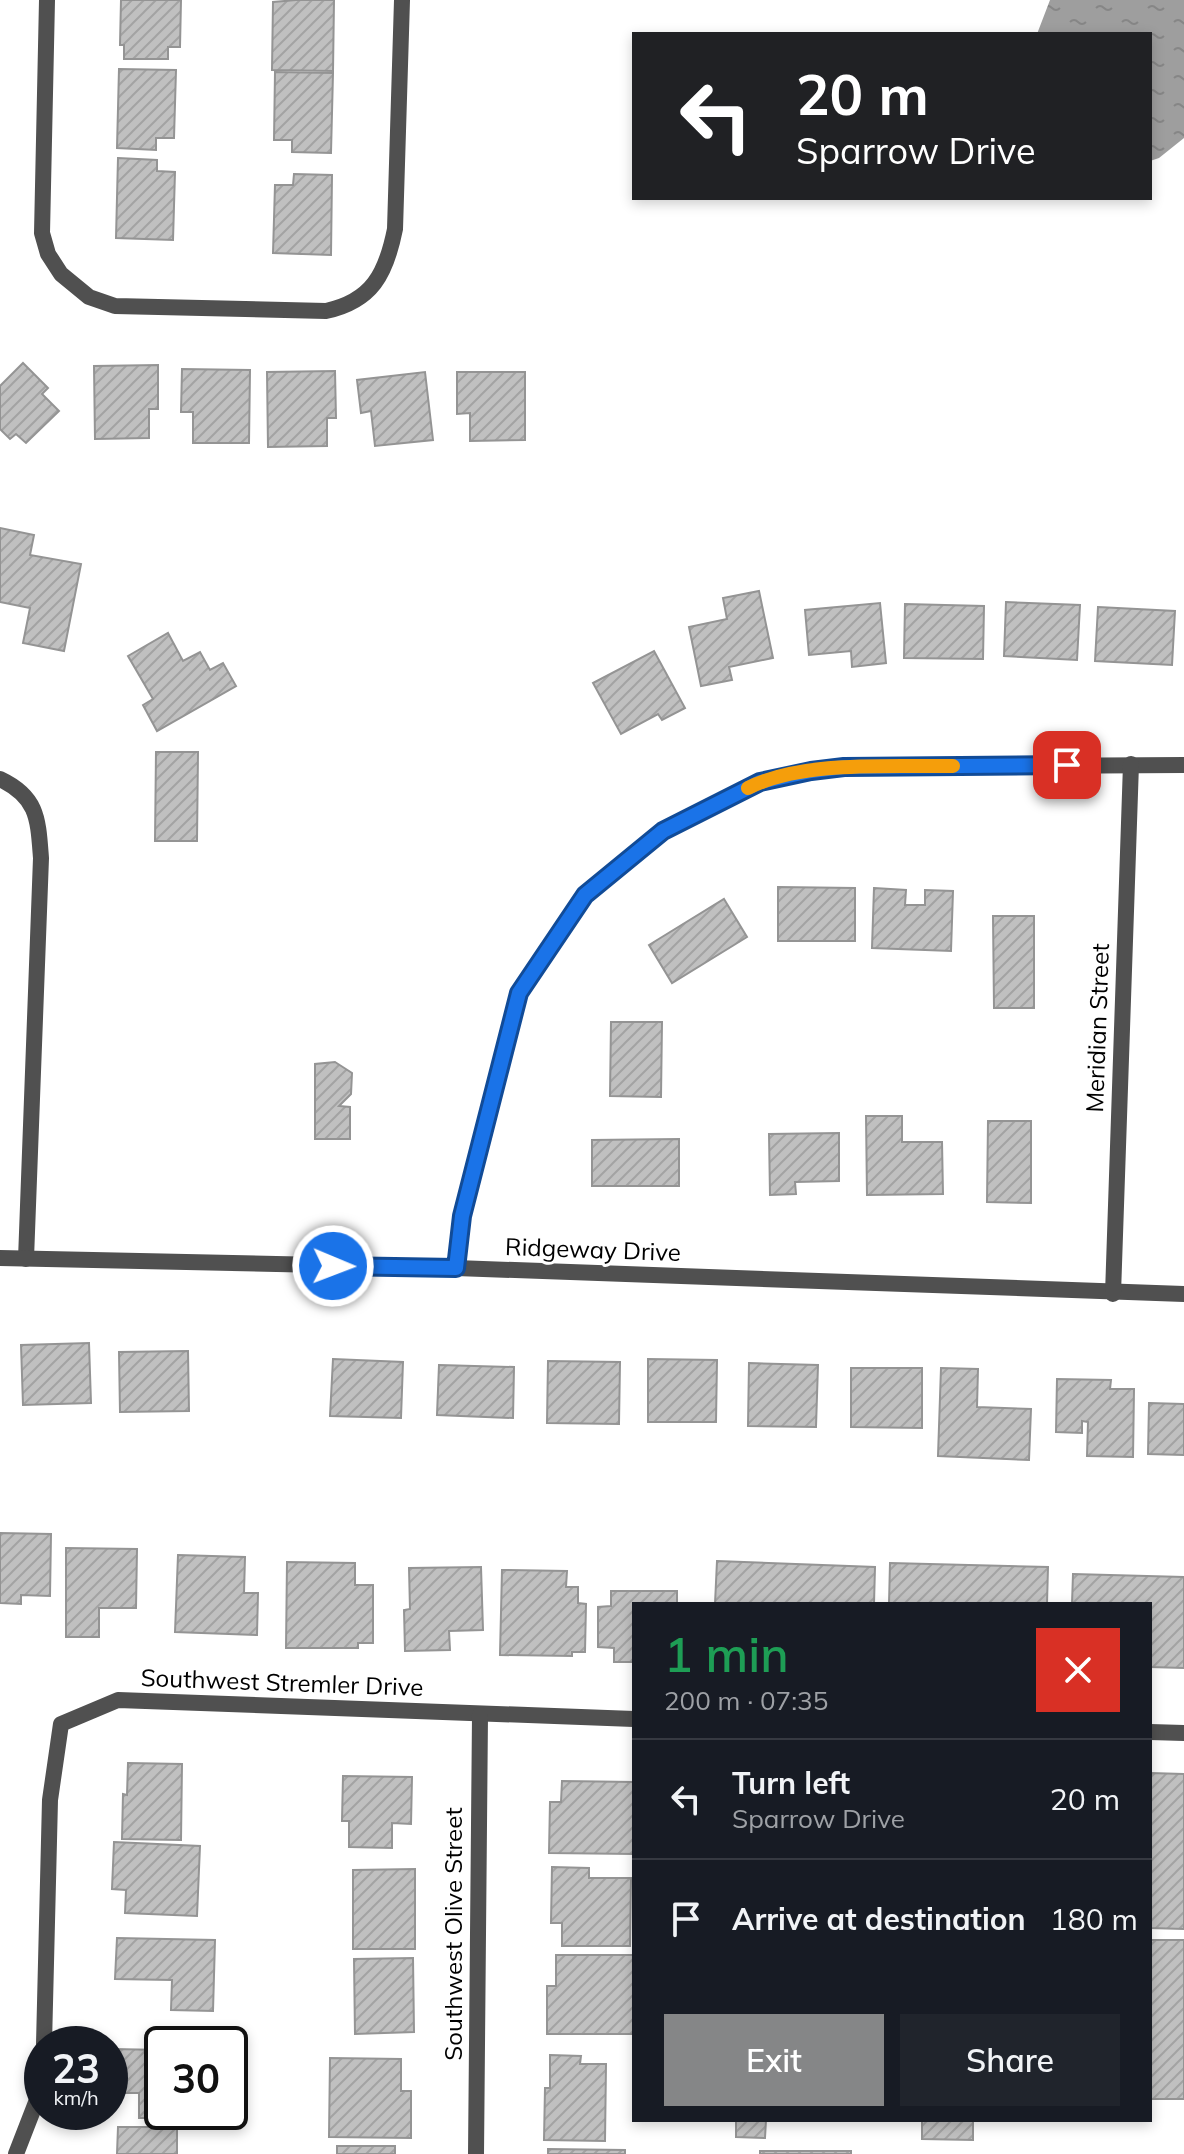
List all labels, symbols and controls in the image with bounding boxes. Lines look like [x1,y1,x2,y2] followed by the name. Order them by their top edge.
[796,59,929,129] text: 20 m
[664,64,768,168] icon: left
[796,128,1035,173] text: Sparrow Drive
[1033,731,1101,799] pin
[1045,743,1089,787] icon: arrive
[1079,943,1115,1113] street label: Meridian Street
[291,1224,375,1308] position arrow
[505,1231,681,1267] street label: Ridgeway Drive
[664,1624,789,1684] text: 1 min
[1036,1628,1120,1712] button: close
[140,1662,424,1702] street label: Southwest Stremler Drive
[664,1684,828,1717] text: 200 m · 07:35
[732,1764,850,1802] text: Turn left
[664,1777,708,1821] icon: left
[1050,1780,1120,1818] text: 20 m
[732,1802,905,1835] text: Sparrow Drive
[438,1807,468,2061] street label: Southwest Olive Street
[664,1897,708,1941] icon: arrive
[732,1900,1026,1938] text: Arrive at destination
[1050,1900,1138,1938] text: 180 m
[664,2014,884,2106] button: Exit
[900,2014,1120,2106] button: Share
[144,2026,248,2130] speed limit sign: 30
[52,2043,100,2093] text: 23
[53,2085,99,2110] text: km/h

